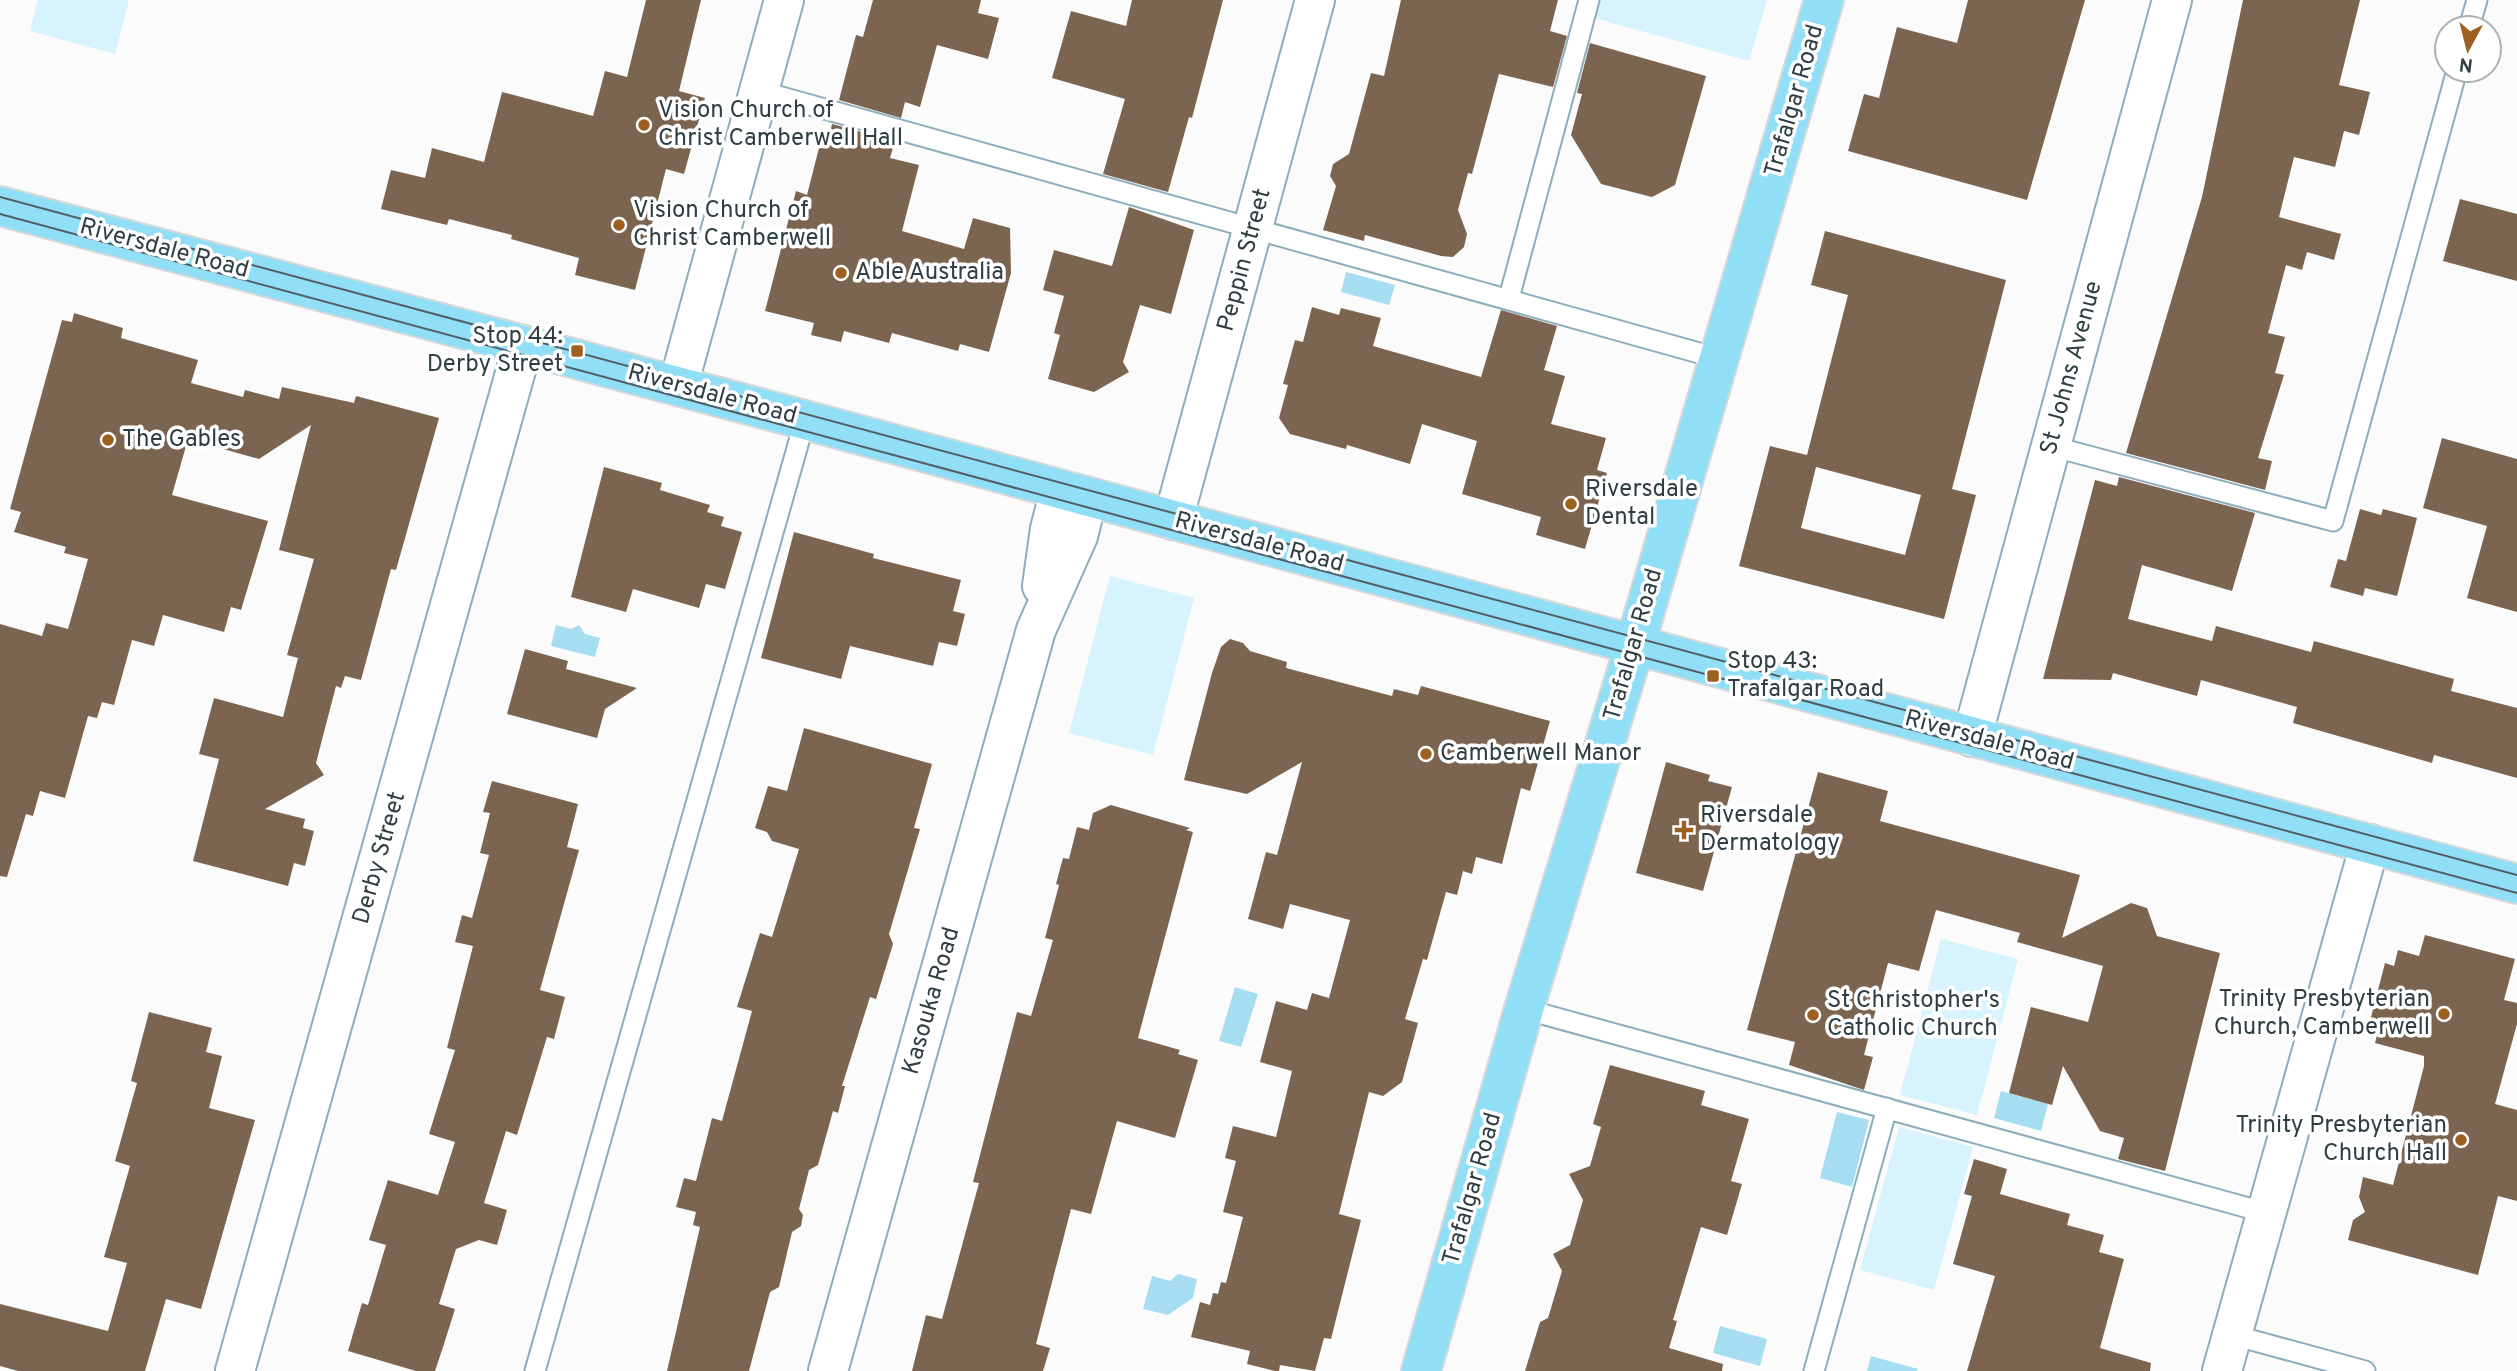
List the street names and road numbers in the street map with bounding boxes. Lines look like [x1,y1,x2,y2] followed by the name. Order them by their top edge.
[1759,21,1831,181] street label: Trafalgar Road
[1212,185,1278,335] street label: Peppin Street
[76,212,252,286] street label: Riversdale Road
[2034,278,2110,458] street label: St Johns Avenue
[624,358,800,432] street label: Riversdale Road
[1171,506,1347,580] street label: Riversdale Road
[1598,565,1670,725] street label: Trafalgar Road
[1901,704,2077,778] street label: Riversdale Road
[347,788,413,928] street label: Derby Street
[897,924,967,1078] street label: Kasouka Road
[1437,1109,1509,1269] street label: Trafalgar Road

